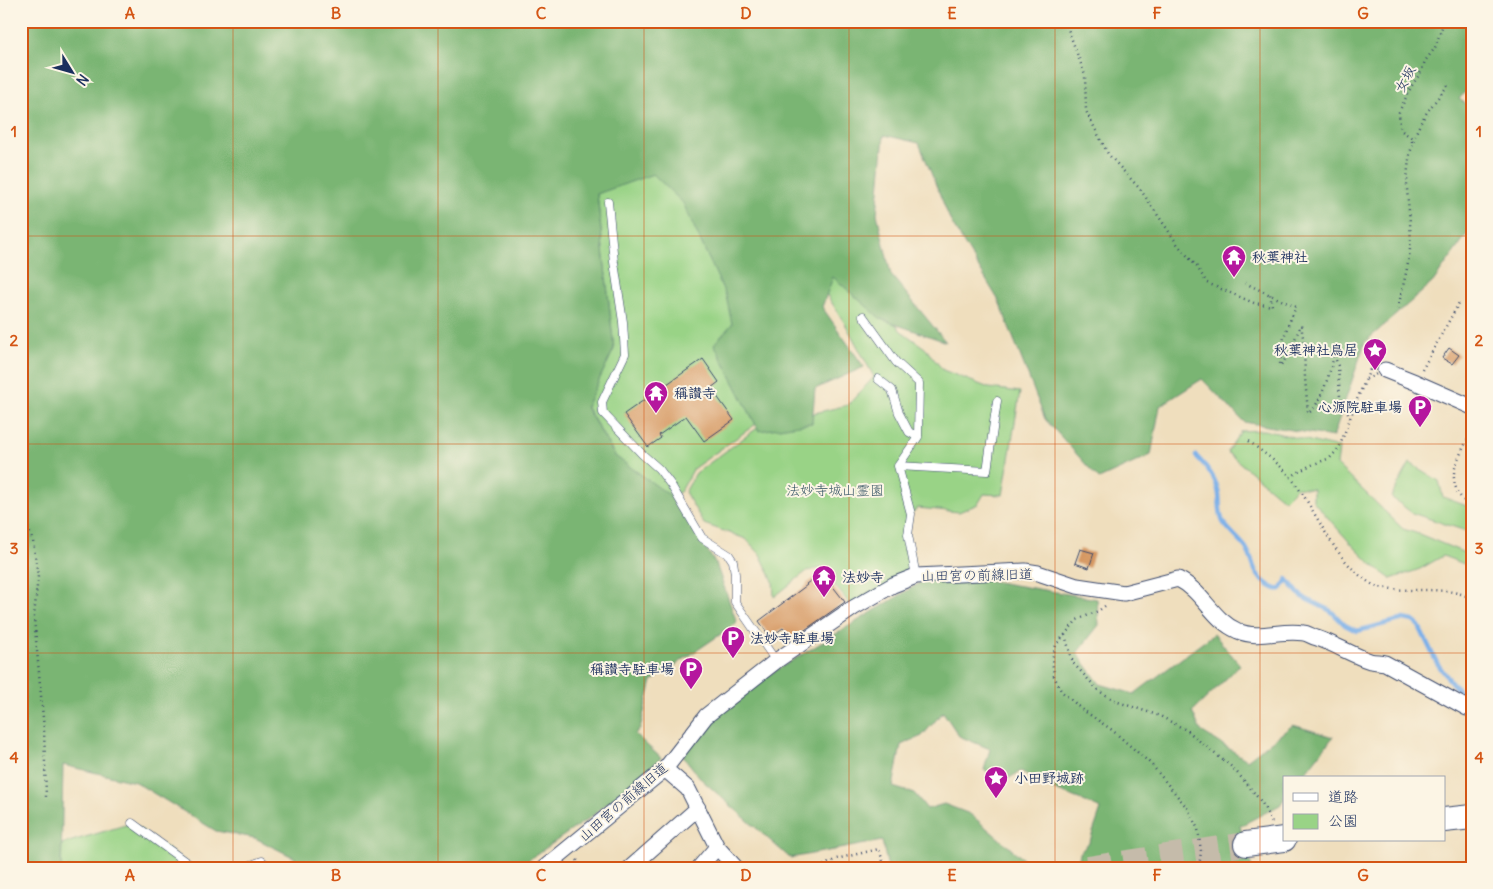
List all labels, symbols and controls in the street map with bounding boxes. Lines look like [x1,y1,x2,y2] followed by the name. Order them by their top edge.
[125,3,135,23] text: A
[331,3,342,23] text: B
[536,3,547,23] text: C
[740,3,752,23] text: D
[947,3,957,23] text: E
[1152,3,1162,23] text: F
[1357,3,1369,23] text: G
[48,48,98,98] north arrow
[1391,62,1419,96] street label: 女坂
[72,71,92,89] text: N
[11,121,17,141] text: 1
[1476,121,1482,141] text: 1
[1221,244,1247,278] temple icon: 秋葉神社
[1252,248,1308,266] place label: 秋葉神社
[10,330,19,350] text: 2
[1475,330,1484,350] text: 2
[1362,337,1388,371] place icon: 秋葉神社鳥居
[1274,341,1358,359] place label: 秋葉神社鳥居
[643,380,669,414] temple icon: 稱讃寺
[674,384,716,402] place label: 稱讃寺
[1407,394,1433,428] parking icon: 心源院駐車場
[1318,398,1402,416] place label: 心源院駐車場
[786,481,884,499] park label: 法妙寺城山霊園
[9,538,19,558] text: 3
[1474,538,1484,558] text: 3
[811,564,837,598] temple icon: 法妙寺
[921,565,1033,585] street label: 山田宮の前線旧道
[842,568,884,586] place label: 法妙寺
[720,625,746,659] parking icon: 法妙寺駐車場
[750,629,834,647] place label: 法妙寺駐車場
[678,656,704,690] parking icon: 稱讃寺駐車場
[590,660,674,678] place label: 稱讃寺駐車場
[9,747,19,767] text: 4
[1474,747,1484,767] text: 4
[575,758,671,846] street label: 山田宮の前線旧道
[983,765,1009,799] place icon: 小田野城跡
[1014,769,1084,787] place label: 小田野城跡
[1283,776,1446,842] legend
[1328,787,1358,806] text: 道路
[1328,811,1358,830] text: 公園
[125,865,135,885] text: A
[331,865,342,885] text: B
[536,865,547,885] text: C
[740,865,752,885] text: D
[947,865,957,885] text: E
[1152,865,1162,885] text: F
[1357,865,1369,885] text: G

